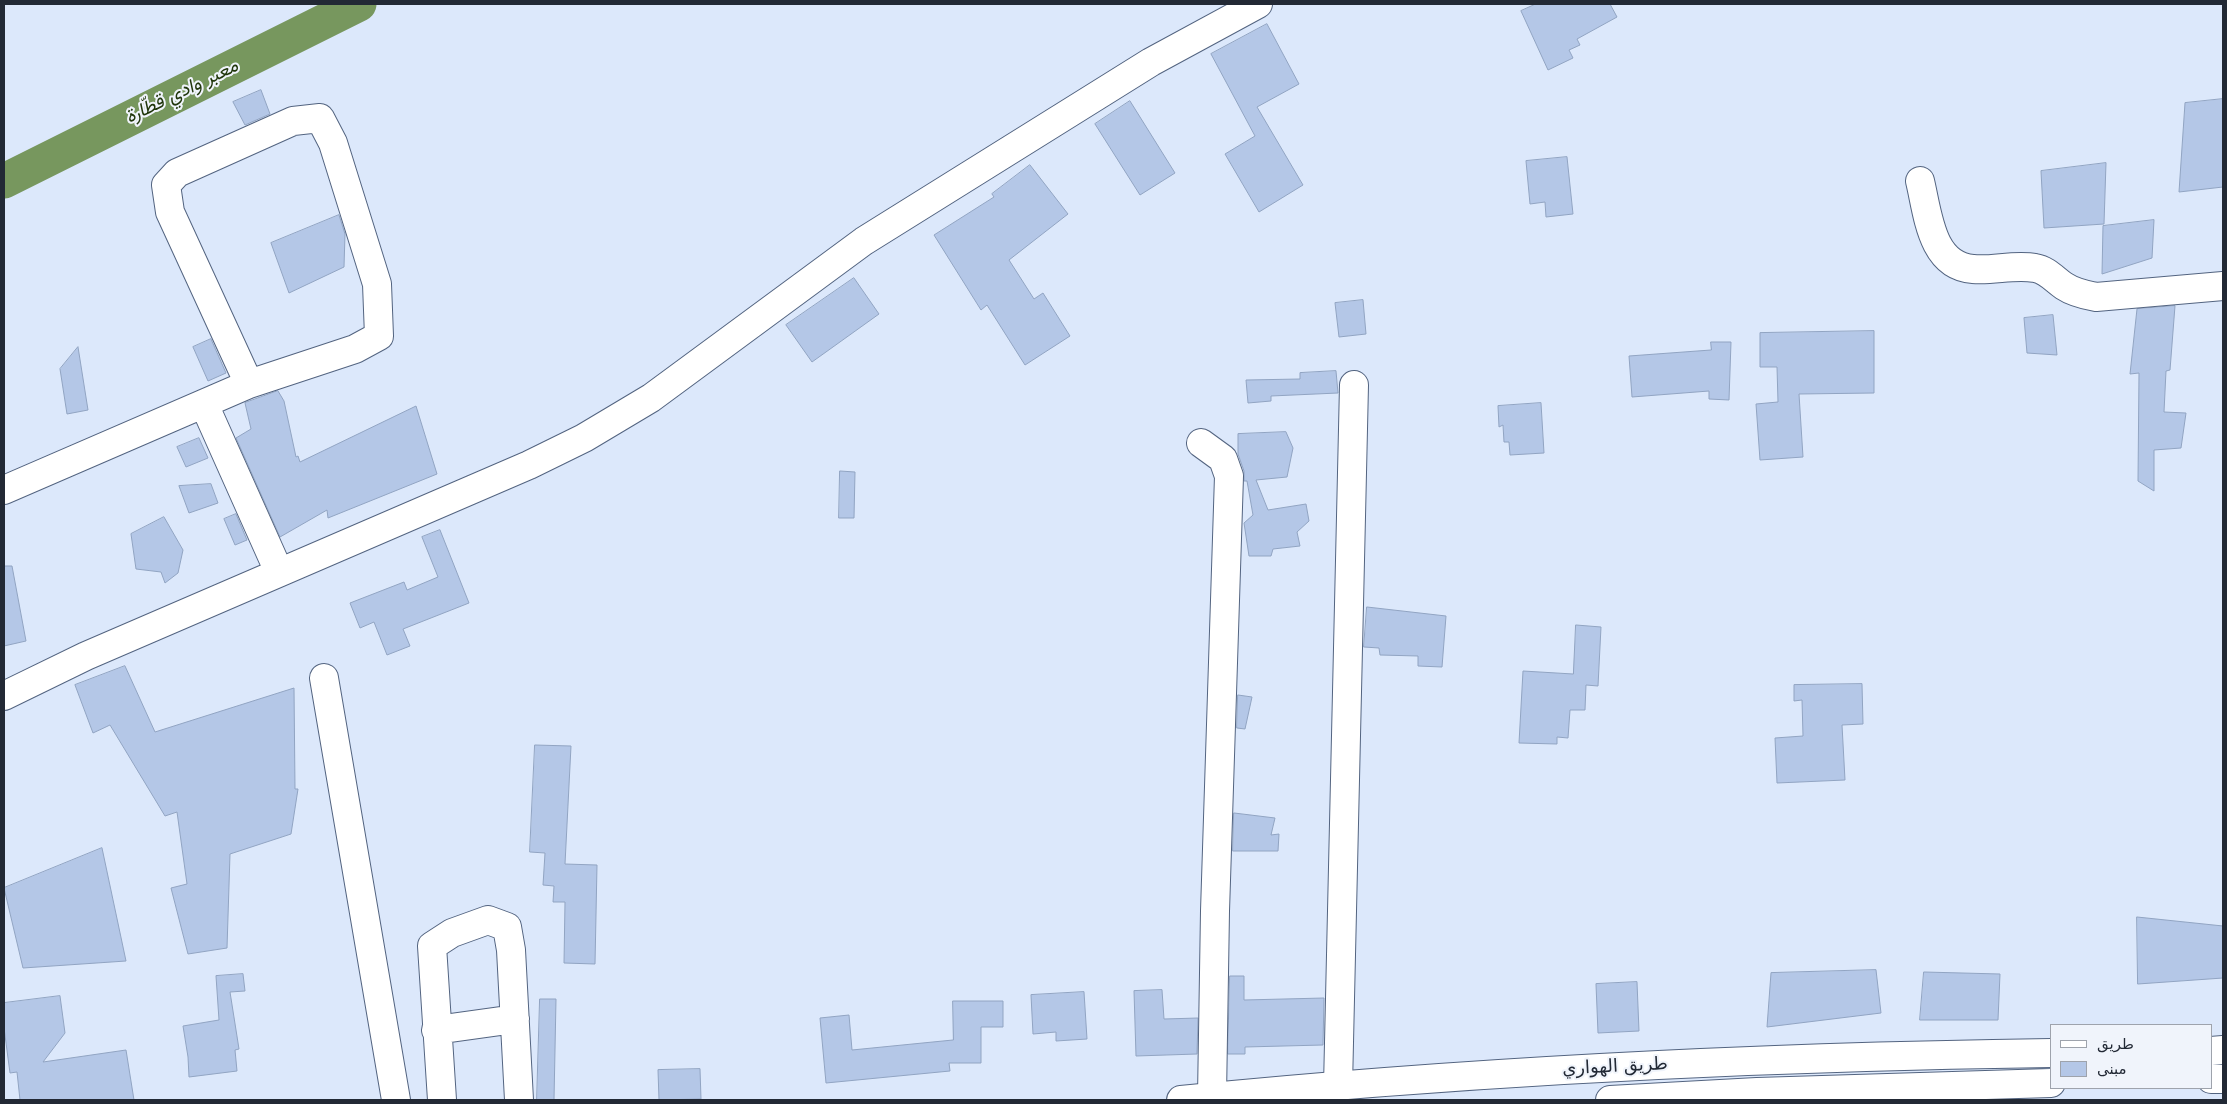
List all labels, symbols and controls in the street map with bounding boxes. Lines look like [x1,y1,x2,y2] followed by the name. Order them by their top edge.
[122,55,242,129] water label: معبر وادي قطّارة
[2050,1024,2212,1089] legend
[2097,1035,2134,1053] text: طريق
[1562,1053,1668,1081] street label: طريق الهواري
[2097,1060,2127,1078] text: مبنى

